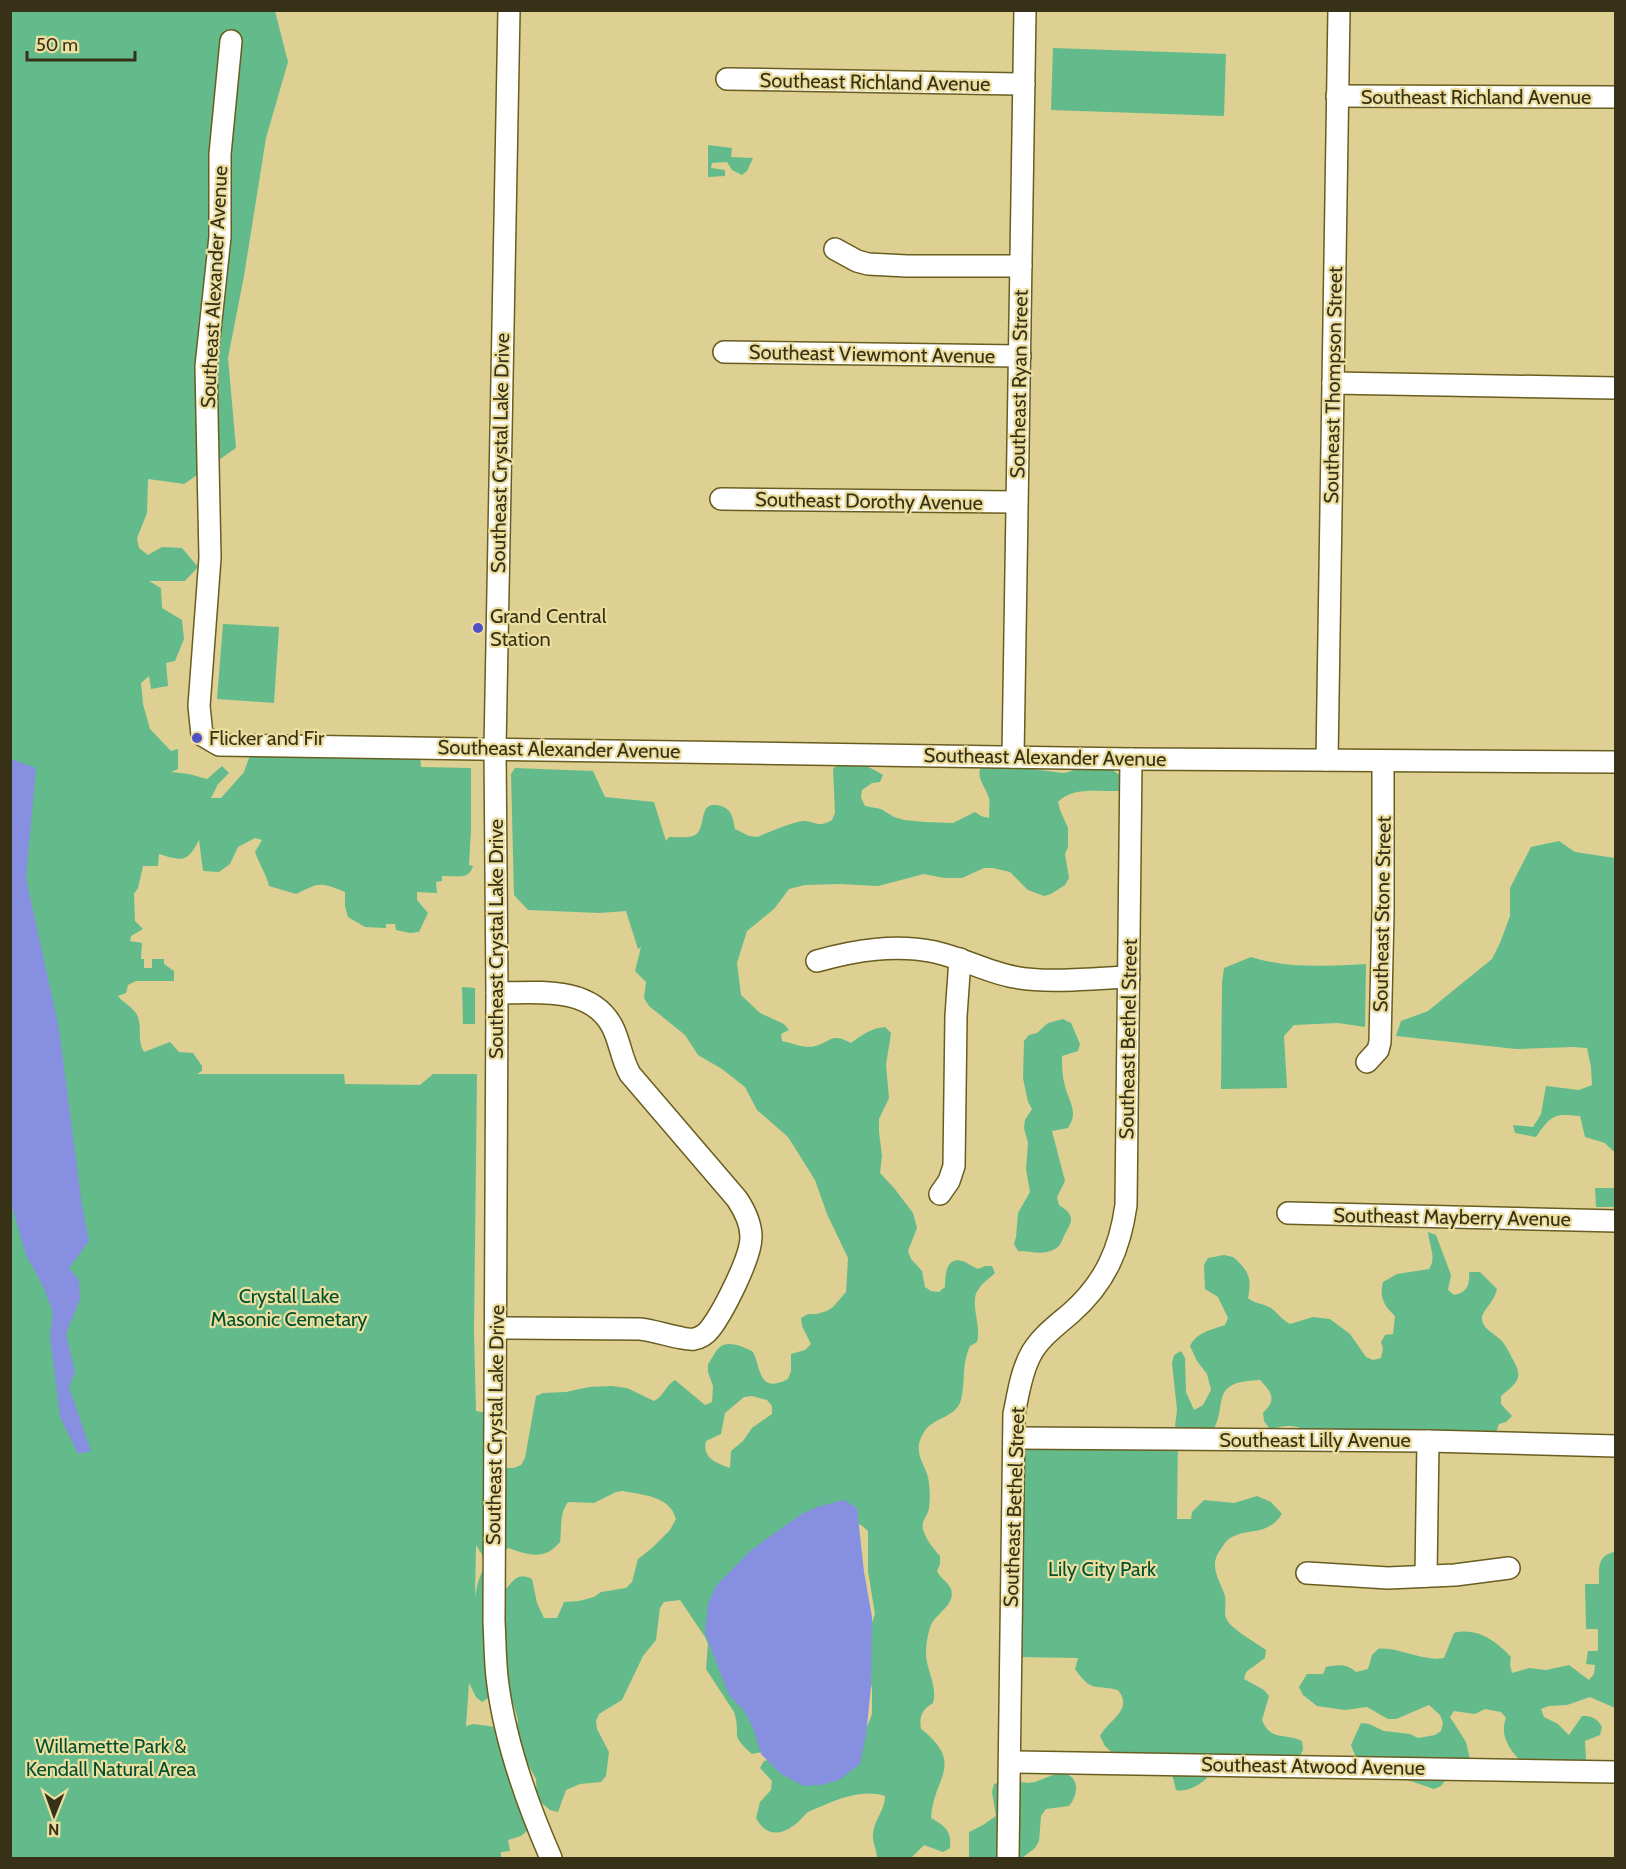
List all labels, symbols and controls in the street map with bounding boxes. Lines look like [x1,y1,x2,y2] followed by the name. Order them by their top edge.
[27,24,135,62] scale bar
[36,34,78,56] text: 50 m
[759,68,991,96] street label: Southeast Richland Avenue
[1361,85,1591,109] street label: Southeast Richland Avenue
[196,165,232,409] street label: Southeast Alexander Avenue
[1319,266,1347,504] street label: Southeast Thompson Street
[1005,289,1033,479] street label: Southeast Ryan Street
[486,333,514,573] street label: Southeast Crystal Lake Drive
[749,340,995,368] street label: Southeast Viewmont Avenue
[755,487,983,515] street label: Southeast Dorothy Avenue
[490,604,607,651] place label: Grand Central Station
[471,621,485,635] marker: Grand Central Station
[209,726,325,750] place label: Flicker and Fir
[190,731,204,745] marker: Flicker and Fir
[437,735,681,763] street label: Southeast Alexander Avenue
[923,743,1167,771] street label: Southeast Alexander Avenue
[1368,815,1396,1012] street label: Southeast Stone Street
[484,819,508,1059] street label: Southeast Crystal Lake Drive
[1114,938,1142,1140] street label: Southeast Bethel Street
[1333,1203,1571,1231] street label: Southeast Mayberry Avenue
[211,1284,367,1331] park label: Crystal Lake Masonic Cemetary
[481,1305,509,1545] street label: Southeast Crystal Lake Drive
[999,1406,1030,1608] street label: Southeast Bethel Street
[1219,1428,1411,1452] street label: Southeast Lilly Avenue
[1048,1557,1156,1581] park label: Lily City Park
[26,1734,197,1781] park label: Willamette Park & Kendall Natural Area
[1201,1752,1425,1780] street label: Southeast Atwood Avenue
[24,1785,84,1845] north arrow
[48,1820,60,1839] text: N

